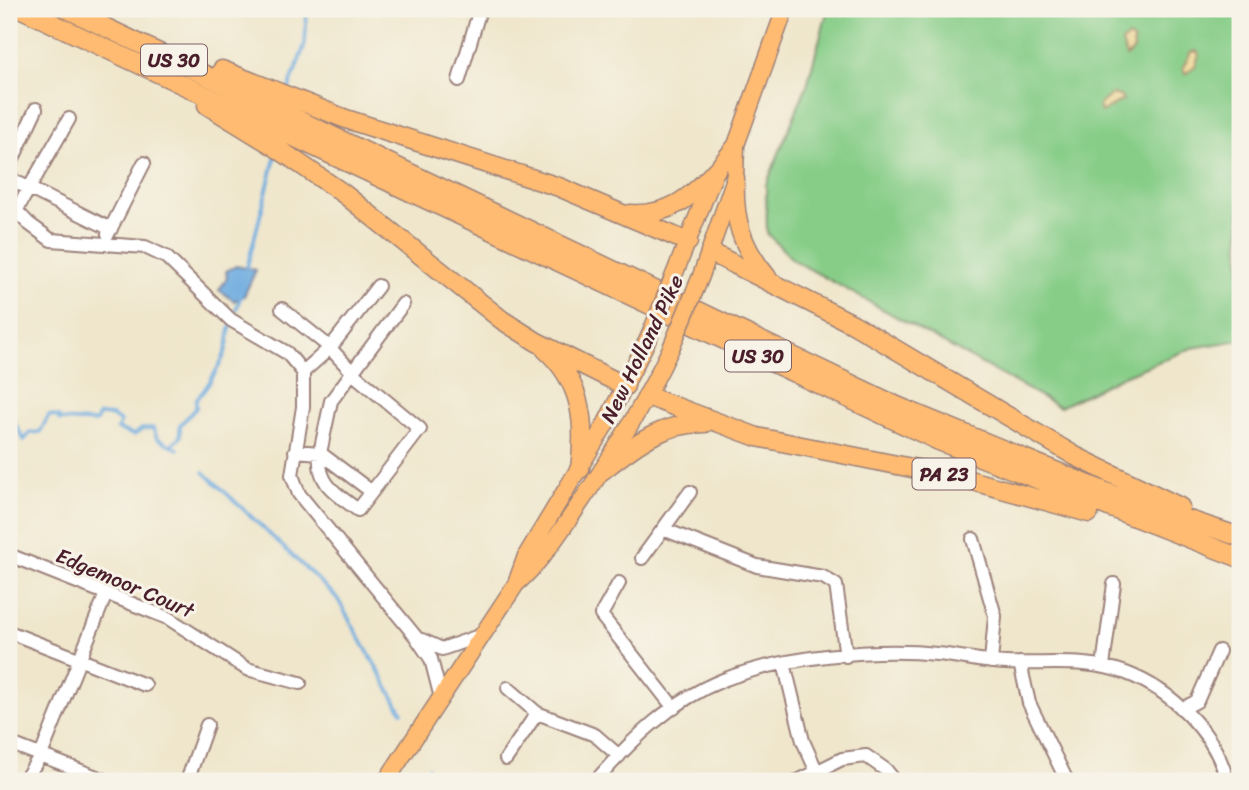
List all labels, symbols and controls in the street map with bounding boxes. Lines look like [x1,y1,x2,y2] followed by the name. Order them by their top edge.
[141,44,207,76] road number: US 30
[589,268,695,430] street label: New Holland Pike
[725,340,791,372] road number: US 30
[912,458,976,489] road number: PA 23
[50,537,202,630] street label: Edgemoor Court

